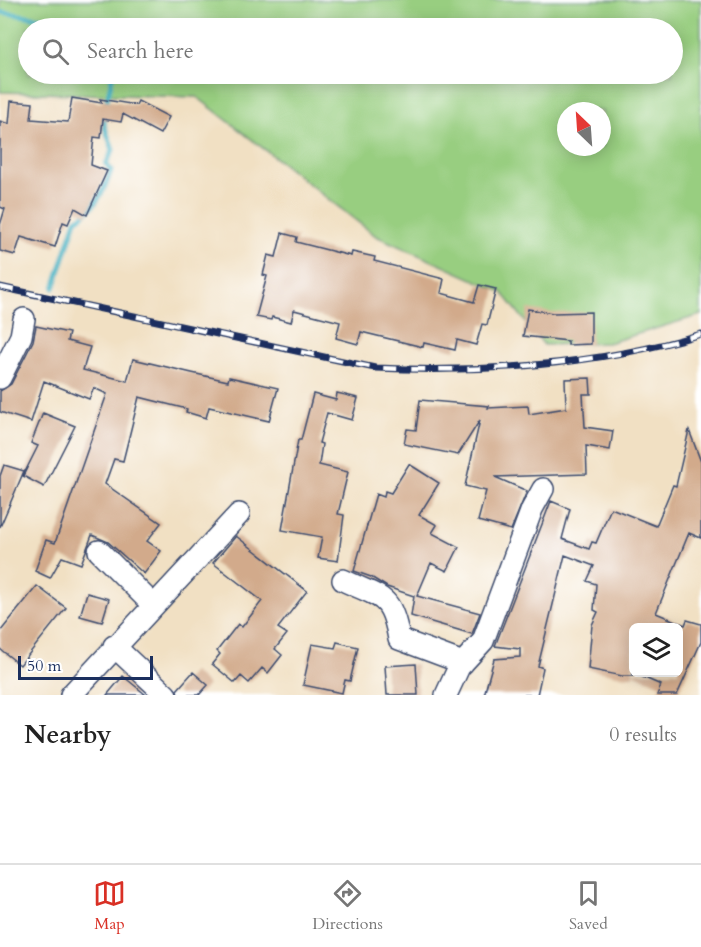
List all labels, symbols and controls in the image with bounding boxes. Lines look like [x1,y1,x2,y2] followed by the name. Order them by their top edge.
[18,18,683,84] search box
[39,35,72,68] icon: search
[87,36,194,66] text: Search here
[557,102,611,156] north arrow
[629,623,683,677] map controls
[629,623,683,677] button: layers
[18,653,153,680] scale bar
[27,655,61,677] text: 50 m
[24,717,112,752] text: Nearby
[609,721,677,748] text: 0 results
[93,877,126,935] tab: Map
[312,877,383,935] tab: Directions
[569,877,608,935] tab: Saved

